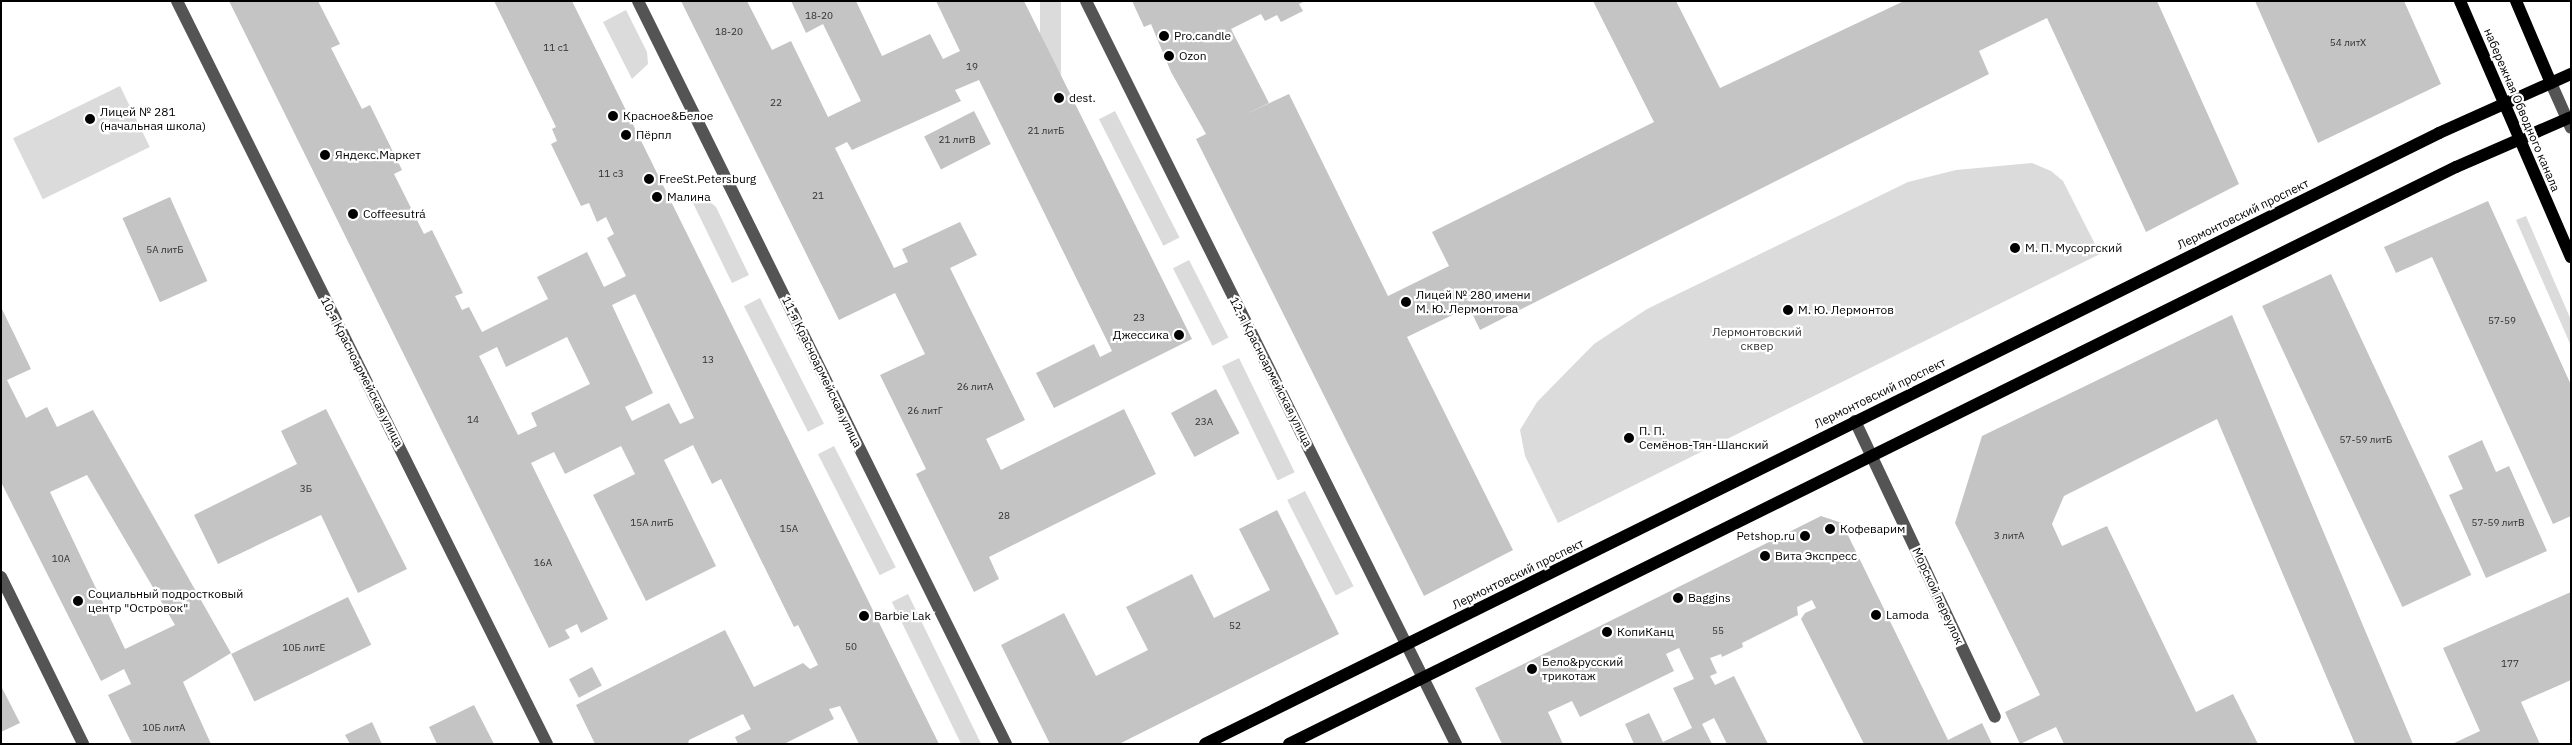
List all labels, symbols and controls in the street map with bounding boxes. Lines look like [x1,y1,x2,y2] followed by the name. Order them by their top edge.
[805,10,833,22] house number: 18-20
[715,26,743,38] house number: 18-20
[2481,26,2563,194] street label: набережная Обводного канала
[1174,29,1231,43] place label: Pro.candle
[1158,30,1170,42] marker: Pro.candle
[2330,37,2366,49] house number: 54 литХ
[543,42,569,54] house number: 11 с1
[1179,49,1206,63] place label: Ozon
[1163,50,1175,62] marker: Ozon
[966,61,978,73] house number: 19
[1069,91,1096,105] place label: dest.
[1053,92,1065,104] marker: dest.
[770,97,782,109] house number: 22
[100,105,206,133] place label: Лицей № 281 (начальная школа)
[623,109,713,123] place label: Красное&Белое
[607,110,619,122] marker: Красное&Белое
[84,113,96,125] marker: Лицей № 281 (начальная школа)
[1028,125,1064,137] house number: 21 литБ
[636,128,672,142] place label: Пёрпл
[620,129,632,141] marker: Пёрпл
[938,134,976,146] house number: 21 литВ
[335,148,421,162] place label: Яндекс.Маркет
[319,149,331,161] marker: Яндекс.Маркет
[598,168,624,180] house number: 11 с3
[659,172,756,186] place label: FreeSt.Petersburg
[643,173,655,185] marker: FreeSt.Petersburg
[2175,176,2311,252] street label: Лермонтовский проспект
[667,190,711,204] place label: Малина
[812,190,824,202] house number: 21
[651,191,663,203] marker: Малина
[363,207,426,221] place label: Coffeesutrá
[347,208,359,220] marker: Coffeesutrá
[2025,241,2122,255] place label: М. П. Мусоргский
[2009,242,2021,254] marker: М. П. Мусоргский
[146,244,184,256] house number: 5А литБ
[1416,288,1531,316] place label: Лицей № 280 имени М. Ю. Лермонтова
[779,294,865,450] street label: 11-я Красноармейская улица
[318,295,406,449] street label: 10-я Красноармейская улица
[1227,295,1315,449] street label: 12-я Красноармейская улица
[1400,296,1412,308] marker: Лицей № 280 имени М. Ю. Лермонтова
[1798,303,1894,317] place label: М. Ю. Лермонтов
[1782,304,1794,316] marker: М. Ю. Лермонтов
[1133,312,1145,324] house number: 23
[2488,315,2516,327] house number: 57-59
[1712,325,1802,353] park label: Лермонтовский сквер
[1113,328,1169,342] place label: Джессика
[1173,329,1185,341] marker: Джессика
[702,354,714,366] house number: 13
[1812,355,1948,431] street label: Лермонтовский проспект
[957,381,993,393] house number: 26 литА
[907,405,943,417] house number: 26 литГ
[467,414,479,426] house number: 14
[1195,416,1213,428] house number: 23А
[1639,424,1769,452] place label: П. П. Семёнов-Тян-Шанский
[1623,432,1635,444] marker: П. П. Семёнов-Тян-Шанский
[2340,434,2392,446] house number: 57-59 литБ
[300,483,312,495] house number: 3Б
[998,510,1010,522] house number: 28
[630,517,674,529] house number: 15А литБ
[2471,517,2525,529] house number: 57-59 литВ
[1840,522,1905,536] place label: Кофеварим
[780,523,798,535] house number: 15А
[1824,523,1836,535] marker: Кофеварим
[1737,529,1795,543] place label: Petshop.ru
[1799,530,1811,542] marker: Petshop.ru
[1994,530,2024,542] house number: 3 литА
[1450,536,1586,612] street label: Лермонтовский проспект
[1909,545,1967,647] street label: Морской переулок
[1775,549,1857,563] place label: Вита Экспресс
[1759,550,1771,562] marker: Вита Экспресс
[52,553,70,565] house number: 10А
[534,557,552,569] house number: 16А
[88,587,243,615] place label: Социальный подростковый центр "Островок"
[1688,591,1731,605] place label: Baggins
[1672,592,1684,604] marker: Baggins
[72,595,84,607] marker: Социальный подростковый центр "Островок"
[1886,608,1929,622] place label: Lamoda
[874,609,931,623] place label: Barbie Lak
[1870,609,1882,621] marker: Lamoda
[858,610,870,622] marker: Barbie Lak
[1229,620,1241,632] house number: 52
[1617,625,1674,639] place label: КопиКанц
[1712,625,1724,637] house number: 55
[1601,626,1613,638] marker: КопиКанц
[845,641,857,653] house number: 50
[283,642,325,654] house number: 10Б литЕ
[1542,655,1623,683] place label: Бело&русский трикотаж
[2501,658,2519,670] house number: 177
[1526,663,1538,675] marker: Бело&русский трикотаж
[143,722,185,734] house number: 10Б литА

